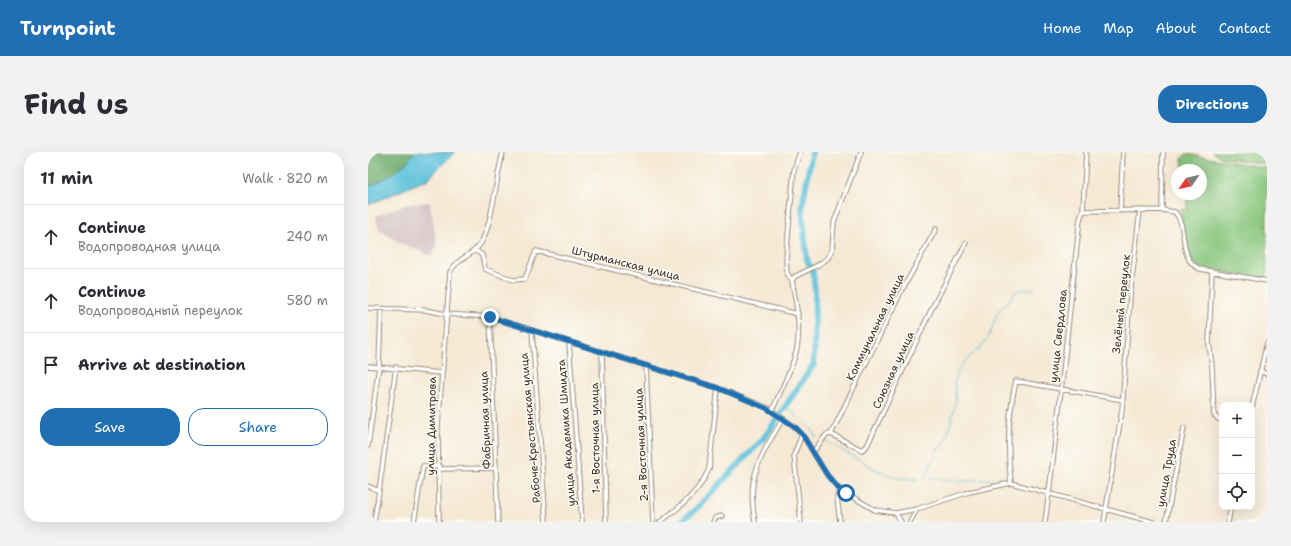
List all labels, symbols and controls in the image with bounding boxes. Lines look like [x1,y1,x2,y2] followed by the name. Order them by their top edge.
[20,16,116,41] text: Turnpoint
[1043,19,1082,37] text: Home
[1104,19,1134,37] text: Map
[1156,19,1197,37] text: About
[1219,19,1271,37] text: Contact
[24,85,129,123] text: Find us
[1158,85,1267,123] button: Directions
[1171,164,1207,200] north arrow
[40,167,93,189] text: 11 min
[242,170,328,187] text: Walk · 820 m
[78,218,146,238] text: Continue
[40,226,62,248] icon: ahead
[286,228,328,245] text: 240 m
[78,238,220,255] text: Водопроводная улица
[570,243,682,284] street label: Штурманская улица
[1109,253,1134,355] street label: Зелёный переулок
[843,271,908,383] street label: Коммунальная улица
[78,282,146,302] text: Continue
[1046,288,1071,384] street label: улица Свердлова
[40,290,62,312] icon: ahead
[287,292,328,309] text: 580 m
[78,302,243,319] text: Водопроводный переулок
[481,308,499,326] route end
[869,329,918,411] street label: Союзная улица
[516,352,545,504] street label: Рабоче-Крестьянская улица
[40,354,62,376] icon: arrive
[78,355,246,375] text: Arrive at destination
[554,359,579,507] street label: улица Академика Шмидта
[476,371,495,469] street label: Фабричная улица
[423,376,440,475] street label: улица Димитрова
[587,382,604,494] street label: 1-я Восточная улица
[631,388,652,502] street label: 2-я Восточная улица
[1219,402,1255,510] map controls
[1219,402,1255,438] button: +
[40,408,180,446] button: Save
[188,408,328,446] button: Share
[1153,438,1180,508] street label: улица Труда
[1219,438,1255,474] button: −
[1219,474,1255,510] button: locate
[837,484,855,502] route start

